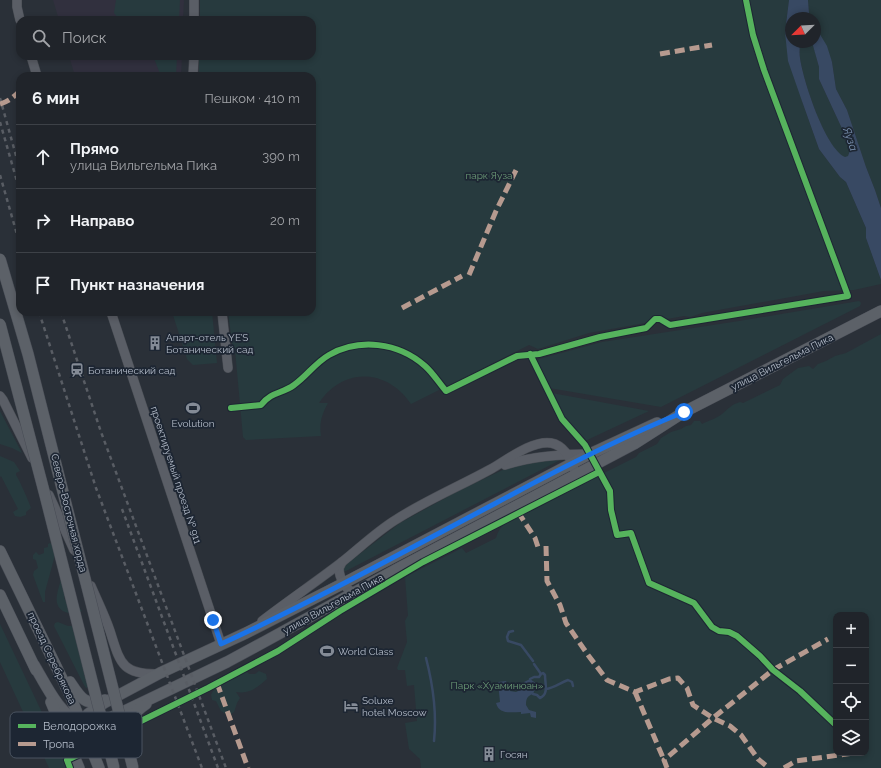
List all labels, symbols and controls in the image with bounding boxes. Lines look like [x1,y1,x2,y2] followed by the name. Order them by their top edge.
[785,12,821,48] north arrow
[16,16,316,60] search box
[30,27,52,49] icon: search
[62,29,107,47] text: Поиск
[32,88,79,108] text: 6 мин
[204,91,300,106] text: Пешком · 410 m
[840,125,860,153] water label: Яуза
[70,140,119,158] text: Прямо
[32,146,54,168] icon: ahead
[262,149,300,164] text: 390 m
[70,158,217,173] text: улица Вильгельма Пика
[466,170,512,181] park label: парк Яуза
[32,210,54,232] icon: right
[70,212,134,230] text: Направо
[270,213,300,228] text: 20 m
[32,274,54,296] icon: arrive
[70,276,204,294] text: Пункт назначения
[729,331,835,393] street label: улица Вильгельма Пика
[166,332,254,355] place label: Апарт-отель YE’S Ботанический сад
[147,335,163,351] building icon: Апарт-отель YE’S Ботанический сад
[69,362,85,378] station icon: Ботанический сад
[88,365,176,376] place label: Ботанический сад
[185,400,201,416] sports icon: Evolution
[675,403,693,421] route start
[149,405,204,546] street label: проектируемый проезд № 911
[172,418,215,429] place label: Evolution
[49,453,89,573] street label: Северо-Восточная хорда
[281,572,385,636] street label: улица Вильгельма Пика
[26,610,78,706] street label: проезд Серебрякова
[204,611,222,629] route end
[833,612,869,756] map controls
[833,612,869,648] button: +
[319,643,335,659] sports icon: World Class
[338,646,394,657] place label: World Class
[833,648,869,684] button: −
[451,680,544,691] park label: Парк «Хуаминюан»
[833,684,869,720] button: locate
[362,695,427,718] place label: Soluxe hotel Moscow
[343,698,359,714] hotel icon: Soluxe hotel Moscow
[10,712,142,758] legend
[43,720,116,733] text: Велодорожка
[833,720,869,756] button: layers
[43,738,74,751] text: Тропа
[481,746,497,762] building icon: Госян
[500,749,528,760] place label: Госян

